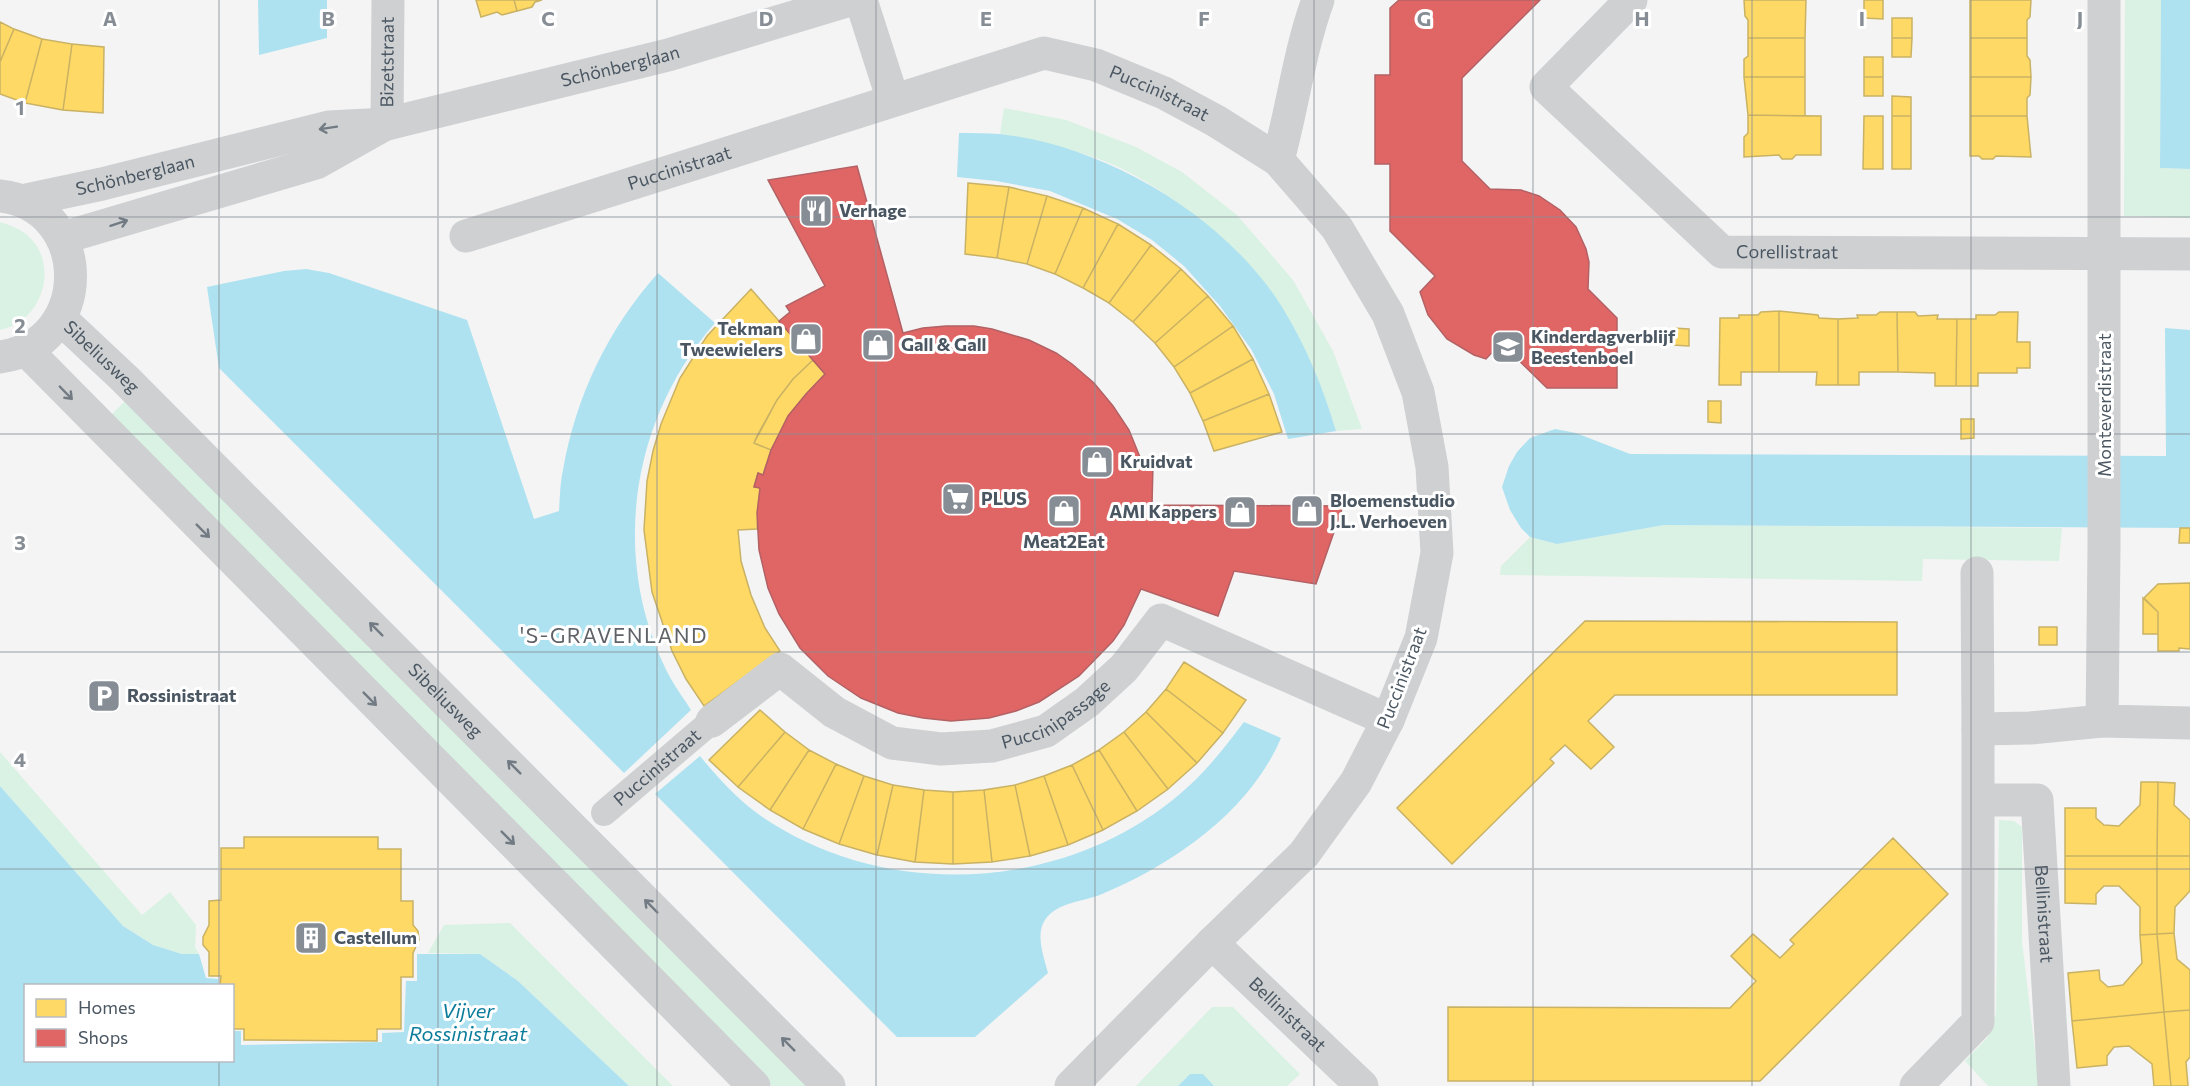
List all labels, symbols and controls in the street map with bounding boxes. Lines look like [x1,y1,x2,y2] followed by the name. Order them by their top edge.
[103,6,117,30] text: A
[321,6,335,30] text: B
[541,6,555,30] text: C
[759,6,773,30] text: D
[980,6,992,30] text: E
[1198,6,1210,30] text: F
[1417,6,1431,30] text: G
[1635,6,1650,30] text: H
[1859,6,1865,30] text: I
[2077,6,2083,30] text: J
[375,17,398,107] street label: Bizetstraat
[558,40,682,91] street label: Schönberglaan
[1107,60,1213,125] street label: Puccinistraat
[15,95,25,119] text: 1
[319,122,339,133] one-way arrow
[625,141,734,194] street label: Puccinistraat
[73,149,197,199] street label: Schönberglaan
[798,193,834,229] restaurant icon: Verhage
[839,199,907,221] place label: Verhage
[109,217,128,228] one-way arrow
[1736,240,1838,262] street label: Corellistraat
[14,313,26,337] text: 2
[60,315,145,397] street label: Sibeliusweg
[680,317,783,360] place label: Tekman Tweewielers
[788,321,824,357] shop icon: Tekman Tweewielers
[1531,325,1676,368] place label: Kinderdagverblijf Beestenboel
[860,327,896,363] shop icon: Gall & Gall
[1490,329,1526,365] school or university icon: Kinderdagverblijf Beestenboel
[901,333,986,355] place label: Gall & Gall
[2093,333,2115,477] street label: Monteverdistraat
[59,385,73,400] one-way arrow
[1079,444,1115,480] shop icon: Kruidvat
[1120,450,1193,472] place label: Kruidvat
[940,481,976,517] supermarket icon: PLUS
[981,487,1027,509] place label: PLUS
[1330,489,1455,532] place label: Bloemenstudio J.L. Verhoeven
[1046,493,1082,529] shop icon: Meat2Eat
[1289,493,1325,529] shop icon: Bloemenstudio J.L. Verhoeven
[1222,494,1258,530] shop icon: AMI Kappers
[1109,500,1217,522] place label: AMI Kappers
[196,523,211,538] one-way arrow
[14,530,26,554] text: 3
[1023,530,1105,552] place label: Meat2Eat
[368,622,383,637] one-way arrow
[520,622,708,647] district label: 'S-GRAVENLAND
[1372,624,1431,732] street label: Puccinistraat
[404,658,488,742] street label: Sibeliusweg
[999,674,1114,753] street label: Puccinipassage
[86,678,122,714] parking icon: Rossinistraat
[127,684,237,706] place label: Rossinistraat
[363,692,378,707] one-way arrow
[609,724,705,810] street label: Puccinistraat
[14,747,26,771] text: 4
[506,760,521,775] one-way arrow
[500,830,515,845] one-way arrow
[2031,864,2059,964] street label: Bellinistraat
[644,898,658,913] one-way arrow
[293,920,329,956] building icon: Castellum
[334,926,417,948] place label: Castellum
[1245,972,1331,1056] street label: Bellinistraat
[24,984,234,1062] legend
[78,996,136,1018] text: Homes
[409,998,528,1045] water label: Vijver Rossinistraat
[78,1026,128,1048] text: Shops
[781,1037,795,1052] one-way arrow

